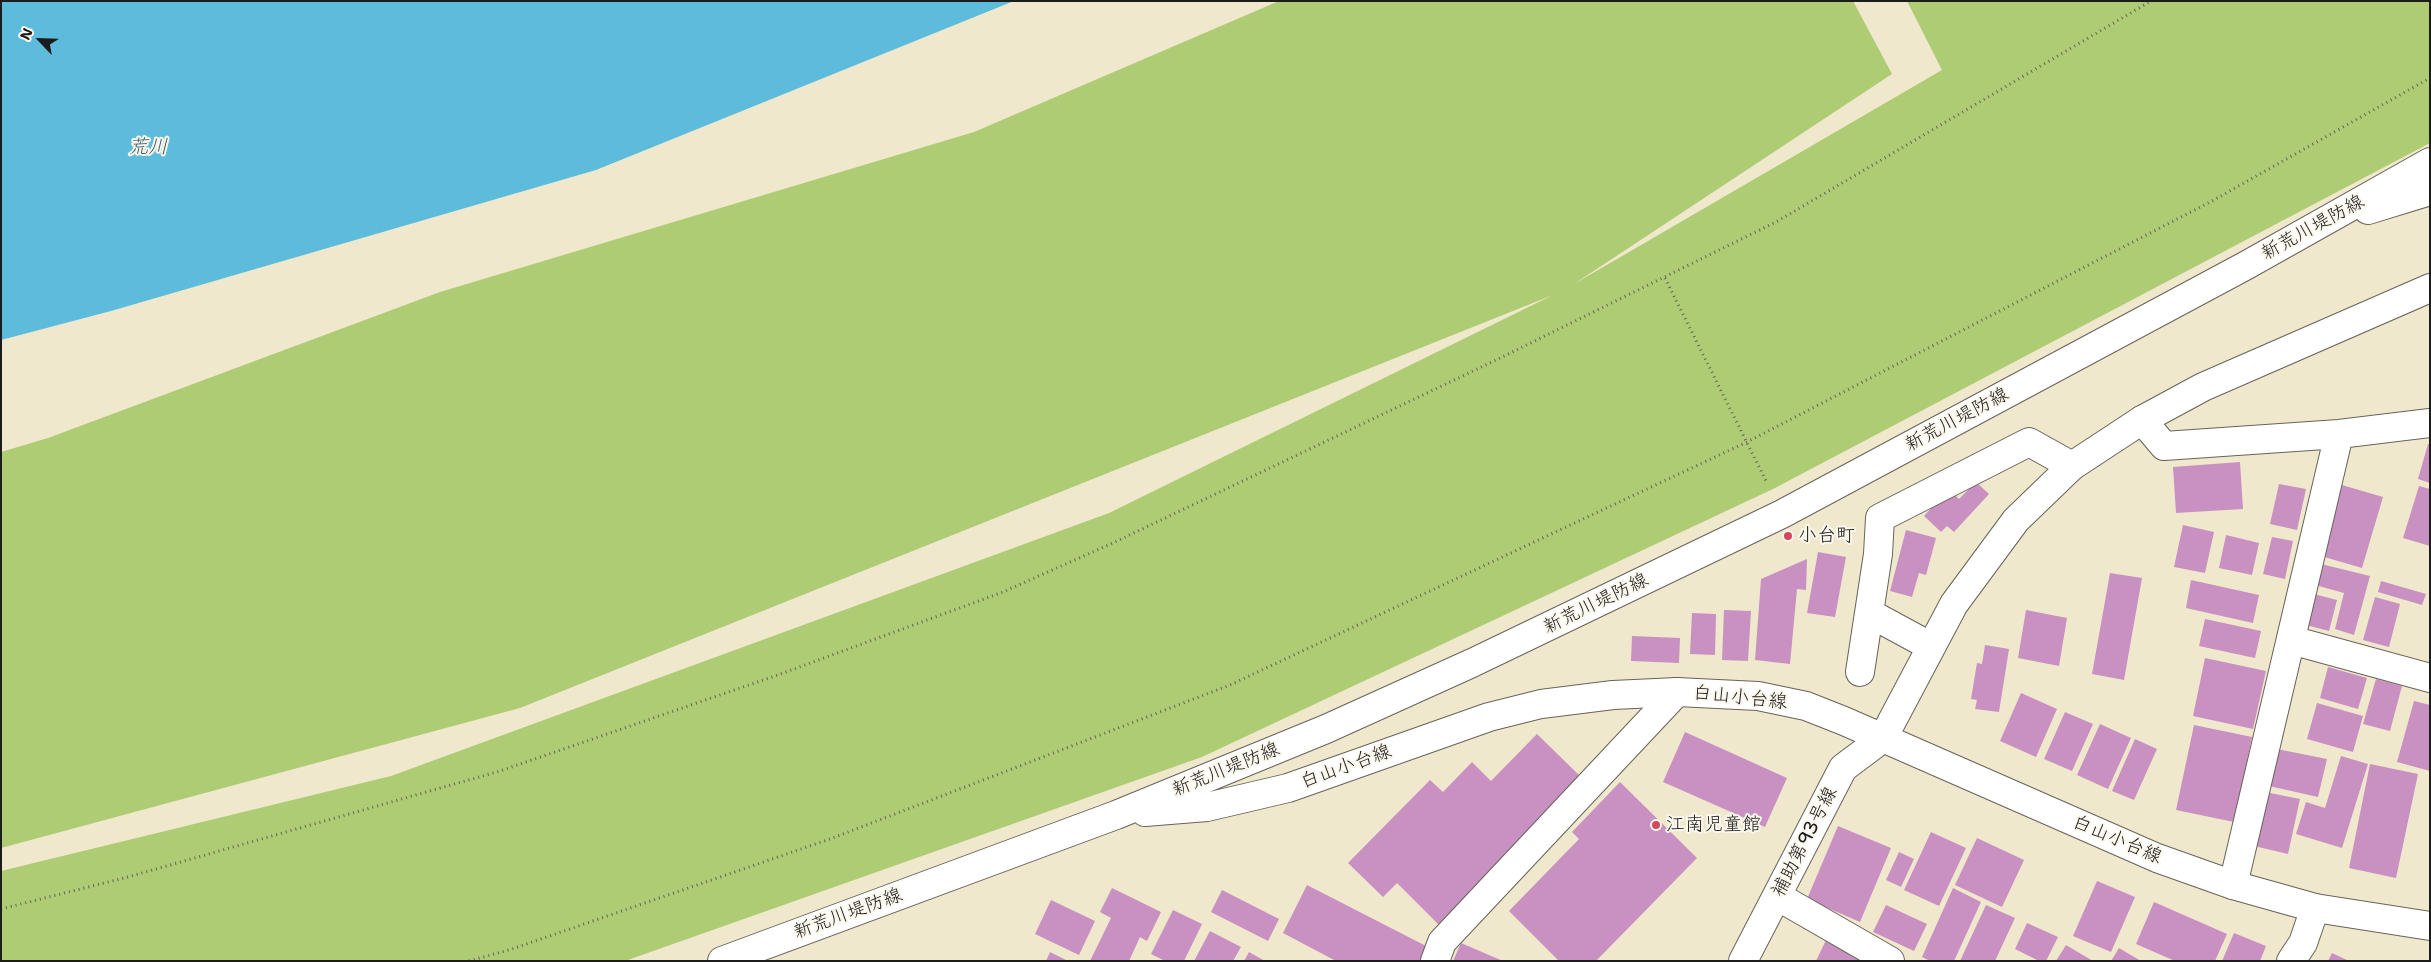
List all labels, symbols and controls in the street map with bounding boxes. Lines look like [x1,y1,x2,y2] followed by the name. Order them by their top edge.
[15,15,65,65] north arrow
[16,25,37,43] text: N
[128,136,168,160] water label: 荒川
[2258,190,2368,266] street label: 新荒川堤防線
[1901,383,2013,457] street label: 新荒川堤防線
[1798,525,1855,547] place label: 小台町
[1782,530,1794,542] marker: 小台町
[1540,569,1652,639] street label: 新荒川堤防線
[1692,682,1788,714] street label: 白山小台線
[1169,738,1283,802] street label: 新荒川堤防線
[1297,740,1395,794] street label: 白山小台線
[1767,783,1843,901] street label: 補助第93号線
[2069,811,2165,869] street label: 白山小台線
[1666,814,1761,836] place label: 江南児童館
[1650,819,1662,831] marker: 江南児童館
[791,884,905,944] street label: 新荒川堤防線

